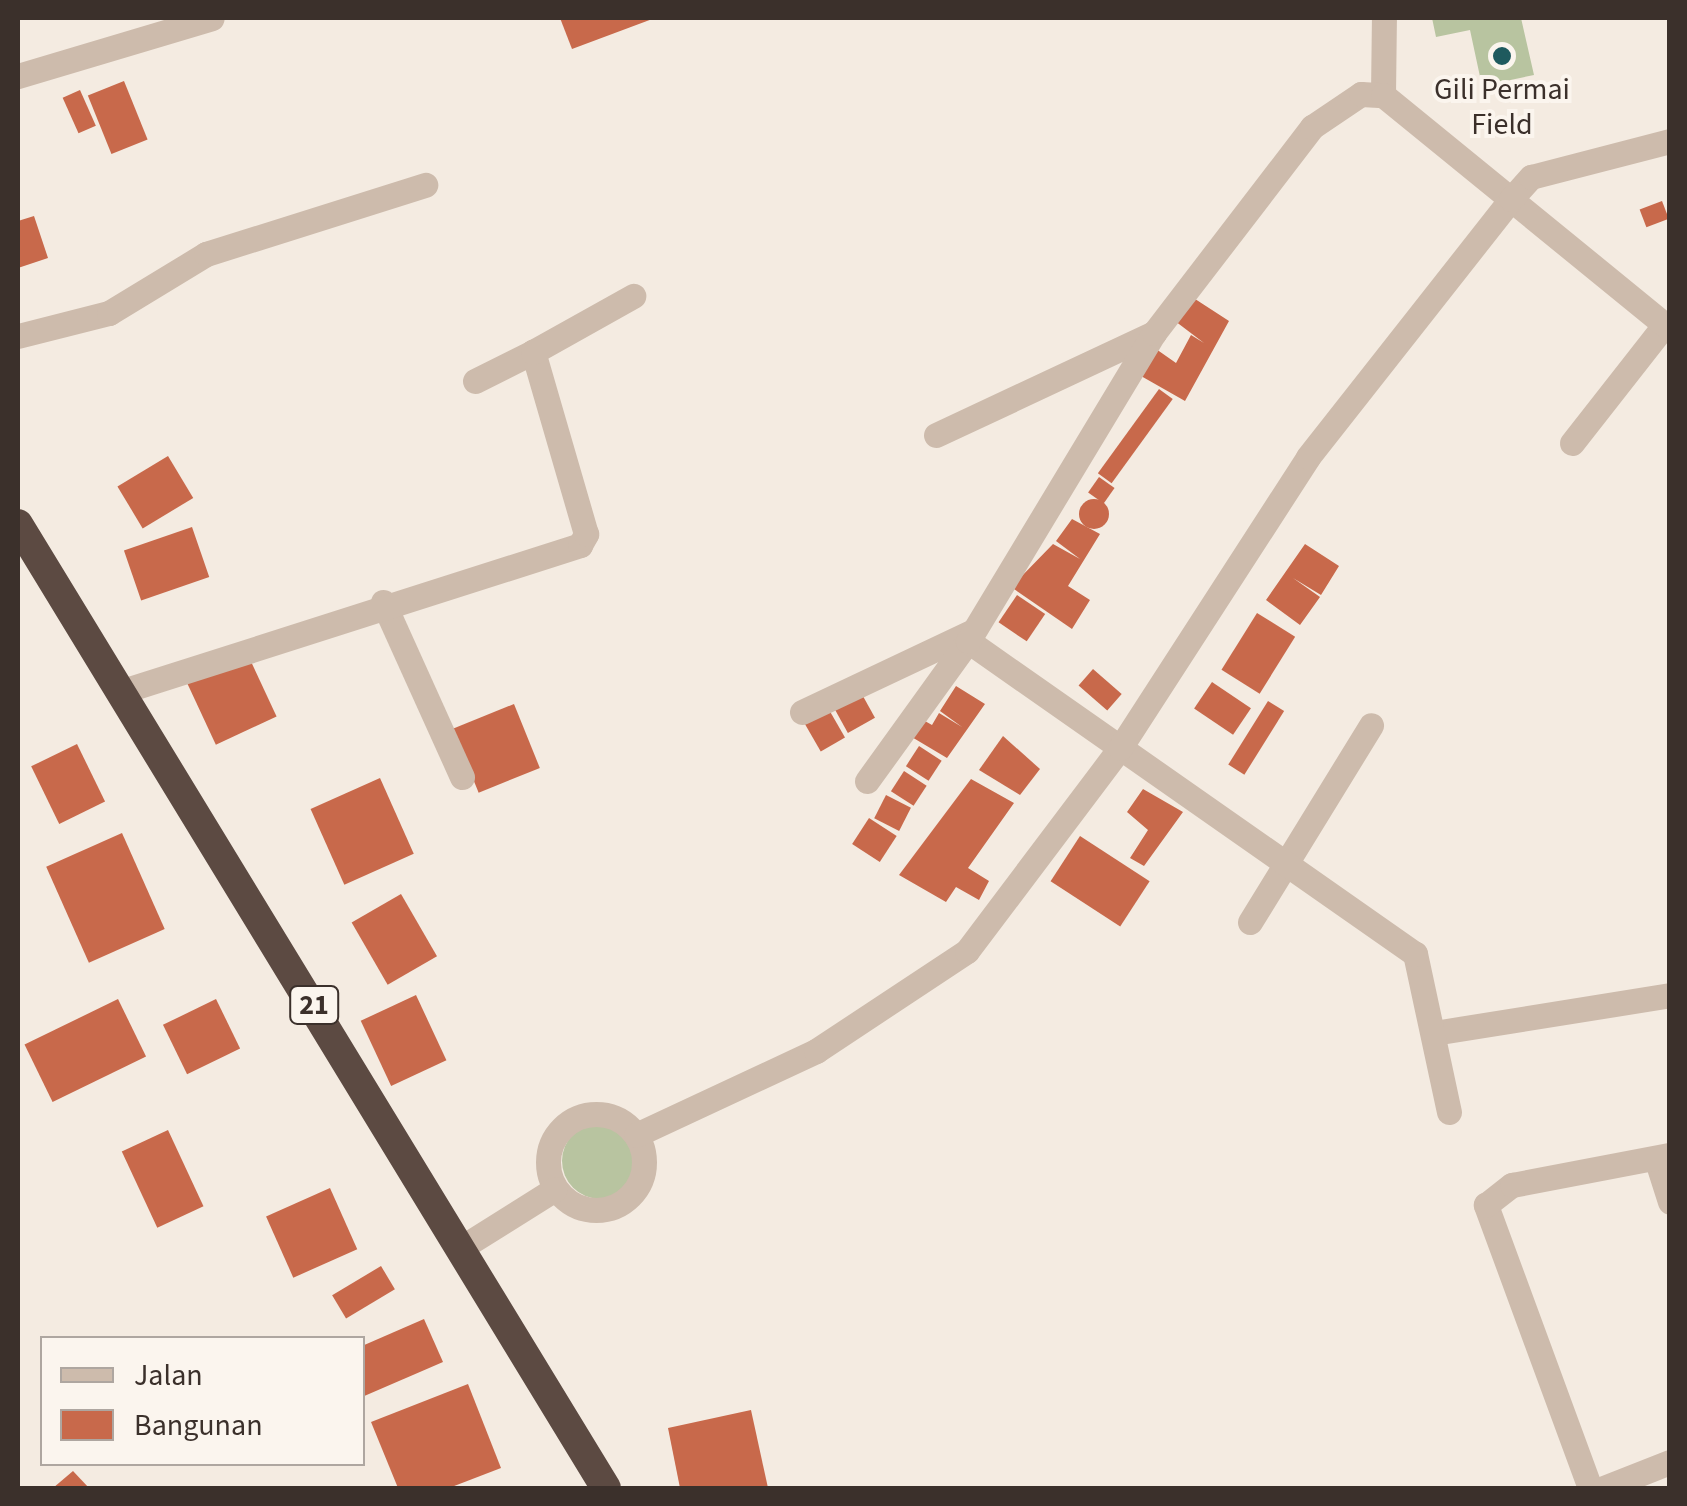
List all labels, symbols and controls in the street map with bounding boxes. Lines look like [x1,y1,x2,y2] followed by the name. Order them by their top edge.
[1491,45,1513,67] marker: Gili Permai Field
[1434,72,1570,142] place label: Gili Permai Field
[289,982,339,1028] road number: 21
[40,1336,365,1466] legend
[134,1354,203,1397] text: Jalan
[134,1404,263,1447] text: Bangunan

